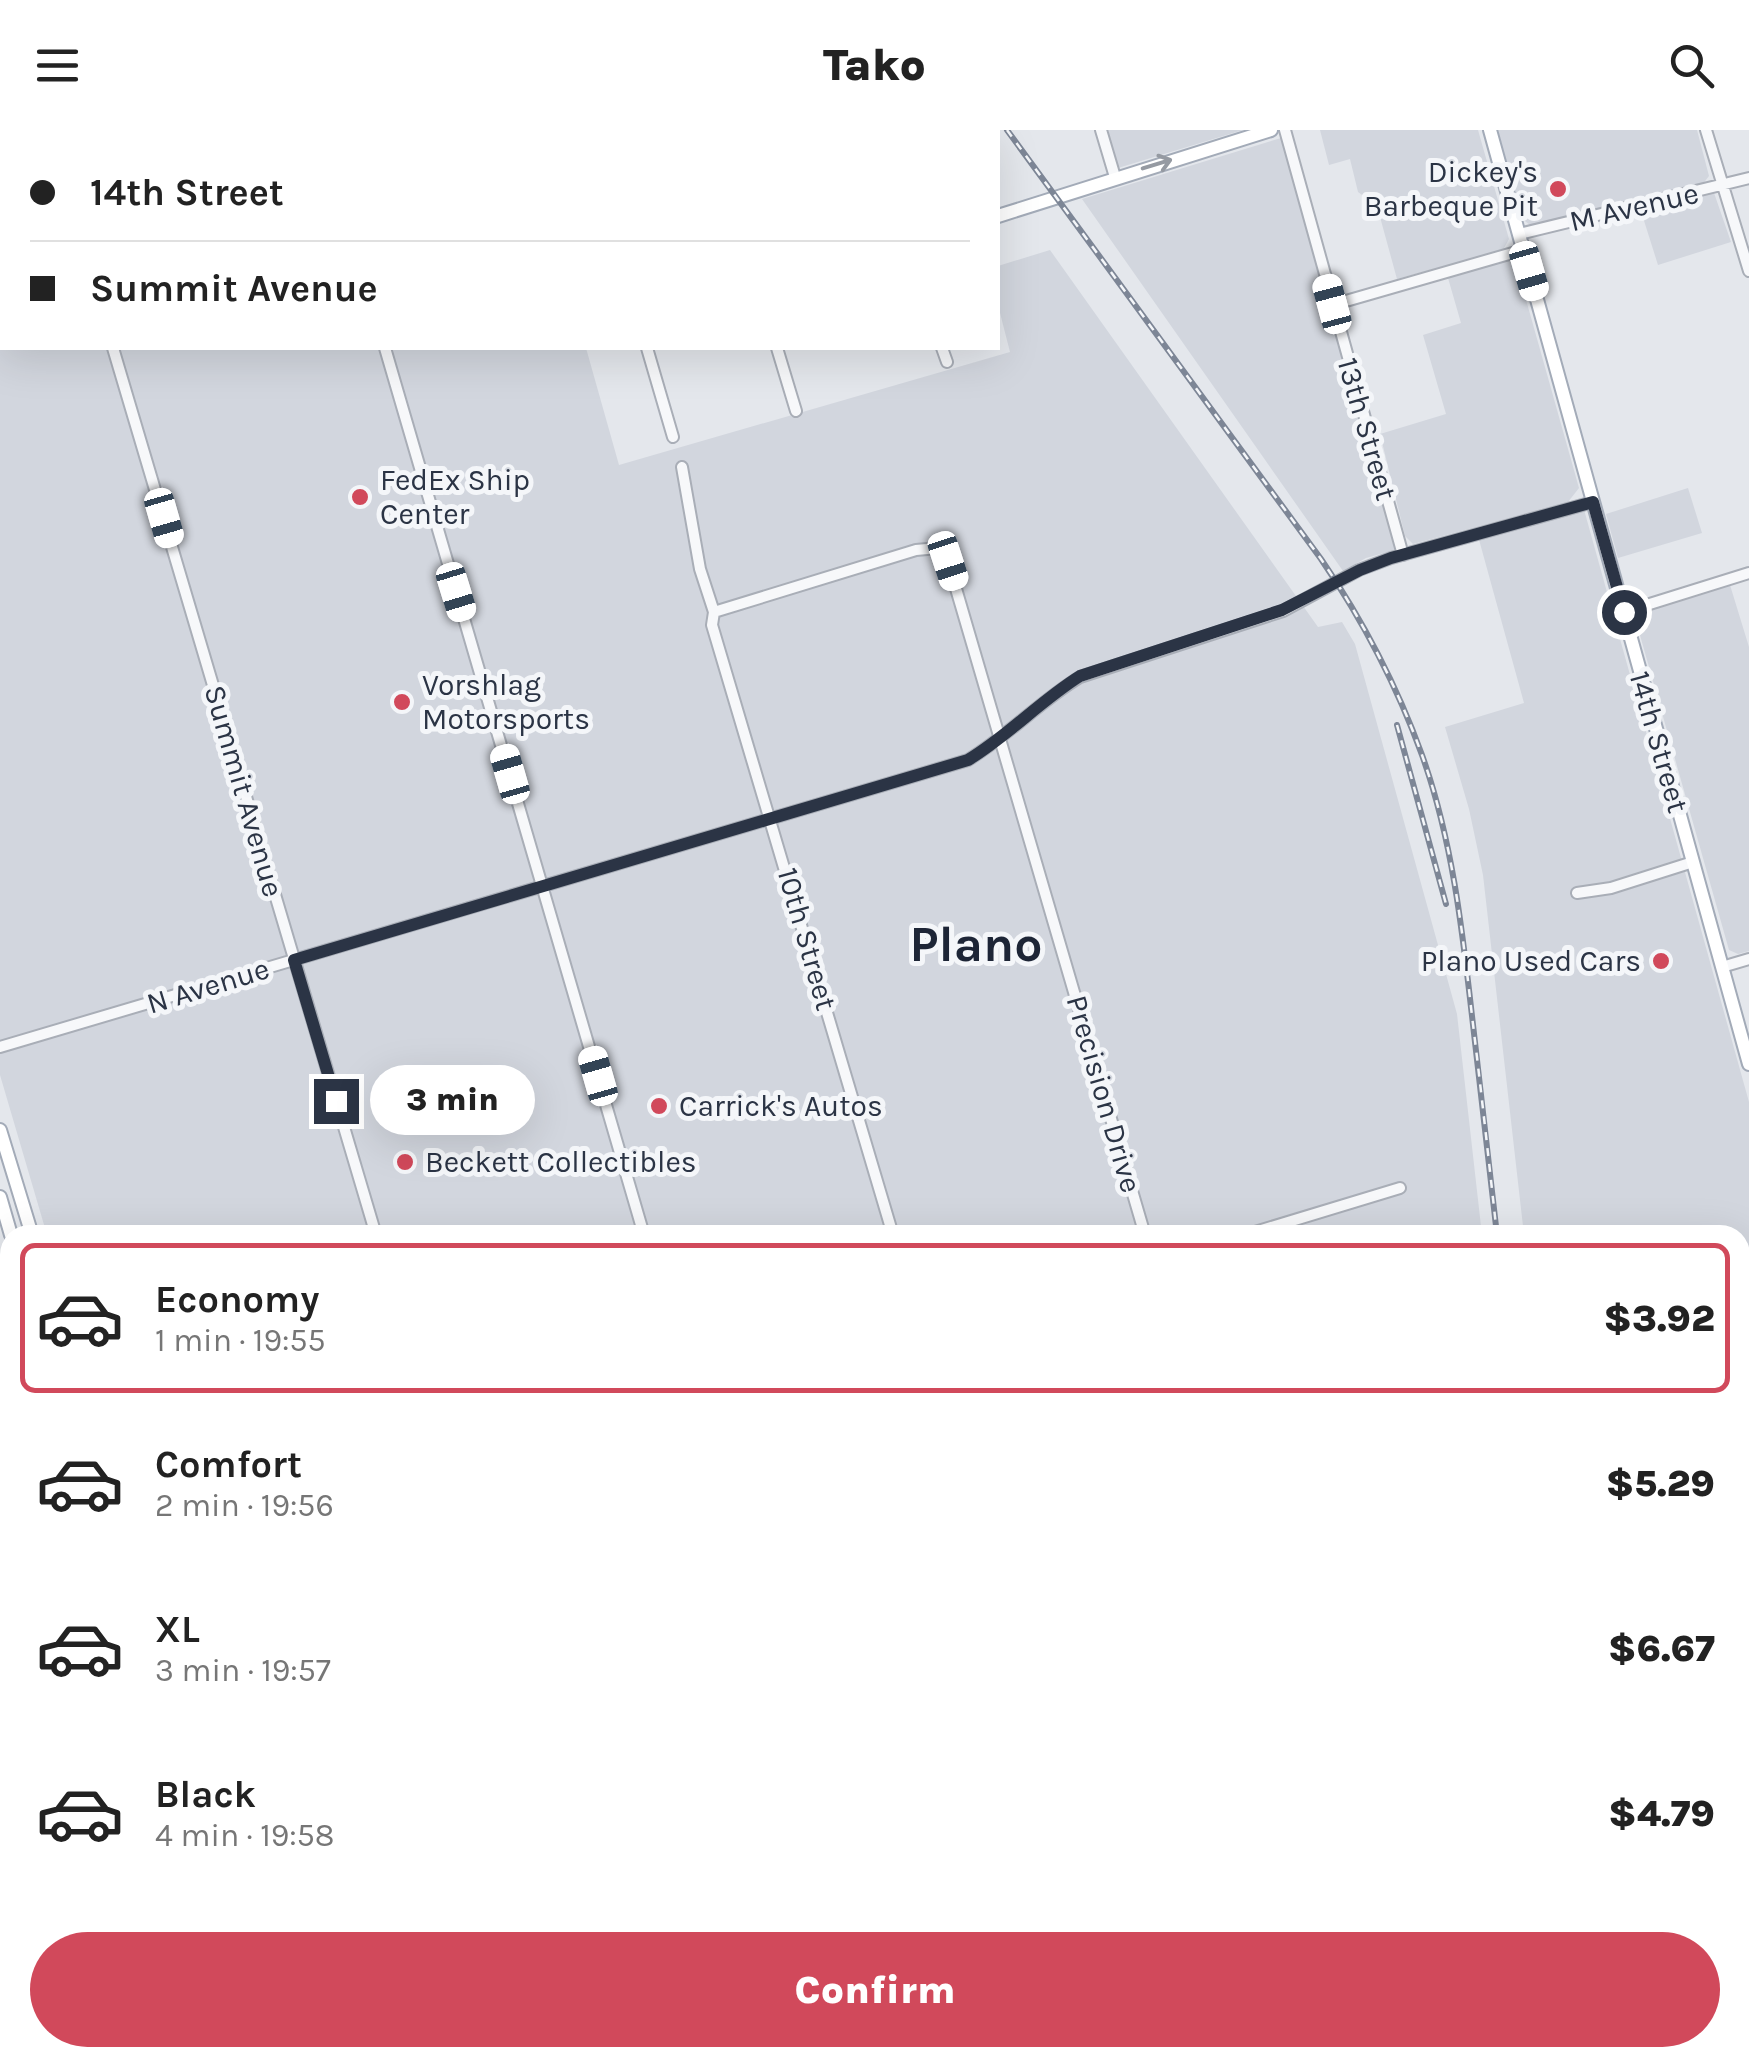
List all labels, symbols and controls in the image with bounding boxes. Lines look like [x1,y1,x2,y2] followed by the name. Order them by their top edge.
[30,38,85,93] icon: menu
[1664,38,1719,93] icon: search
[823,39,926,91] text: Tako
[1141,154,1172,172] one-way arrow
[1364,154,1538,224] place label: Dickey's Barbeque Pit
[90,170,284,215] text: 14th Street
[1566,175,1702,239] street label: M Avenue
[1547,178,1569,200] marker: Dickey's Barbeque Pit
[1506,238,1552,304] car
[90,266,378,311] text: Summit Avenue
[1310,271,1354,337] car
[1330,354,1404,504] street label: 13th Street
[380,462,530,532] place label: FedEx Ship Center
[141,485,187,551] car
[349,486,371,508] marker: FedEx Ship Center
[924,528,972,594] car
[433,559,479,625] car
[1602,590,1647,635] route start
[422,667,590,737] place label: Vorshlag Motorsports
[1622,667,1696,817] street label: 14th Street
[197,681,291,901] street label: Summit Avenue
[391,691,413,713] marker: Vorshlag Motorsports
[487,741,533,807] car
[769,864,845,1014] street label: 10th Street
[910,915,1042,974] district label: Plano
[1421,943,1641,979] place label: Plano Used Cars
[142,950,274,1022] street label: N Avenue
[1650,950,1672,972] marker: Plano Used Cars
[1059,991,1149,1197] street label: Precision Drive
[575,1043,621,1109] car
[371,1066,536,1136] callout: 3 min
[314,1079,359,1124] route end
[406,1081,499,1118] text: 3 min
[679,1088,883,1124] place label: Carrick's Autos
[648,1095,670,1117] marker: Carrick's Autos
[425,1144,697,1180] place label: Beckett Collectibles
[394,1151,416,1173] marker: Beckett Collectibles
[35,1273,125,1363] icon: car
[155,1277,319,1322] text: Economy
[1604,1296,1715,1341] text: $3.92
[155,1322,326,1359] text: 1 min · 19:55
[35,1438,125,1528] icon: car
[155,1442,302,1487] text: Comfort
[1606,1461,1715,1506] text: $5.29
[155,1487,334,1524] text: 2 min · 19:56
[35,1603,125,1693] icon: car
[155,1607,200,1652] text: XL
[1608,1626,1715,1671] text: $6.67
[155,1652,331,1689] text: 3 min · 19:57
[35,1768,125,1858] icon: car
[155,1772,256,1817] text: Black
[1608,1791,1715,1836] text: $4.79
[155,1817,334,1854] text: 4 min · 19:58
[30,1932,1720,2047] button: Confirm

